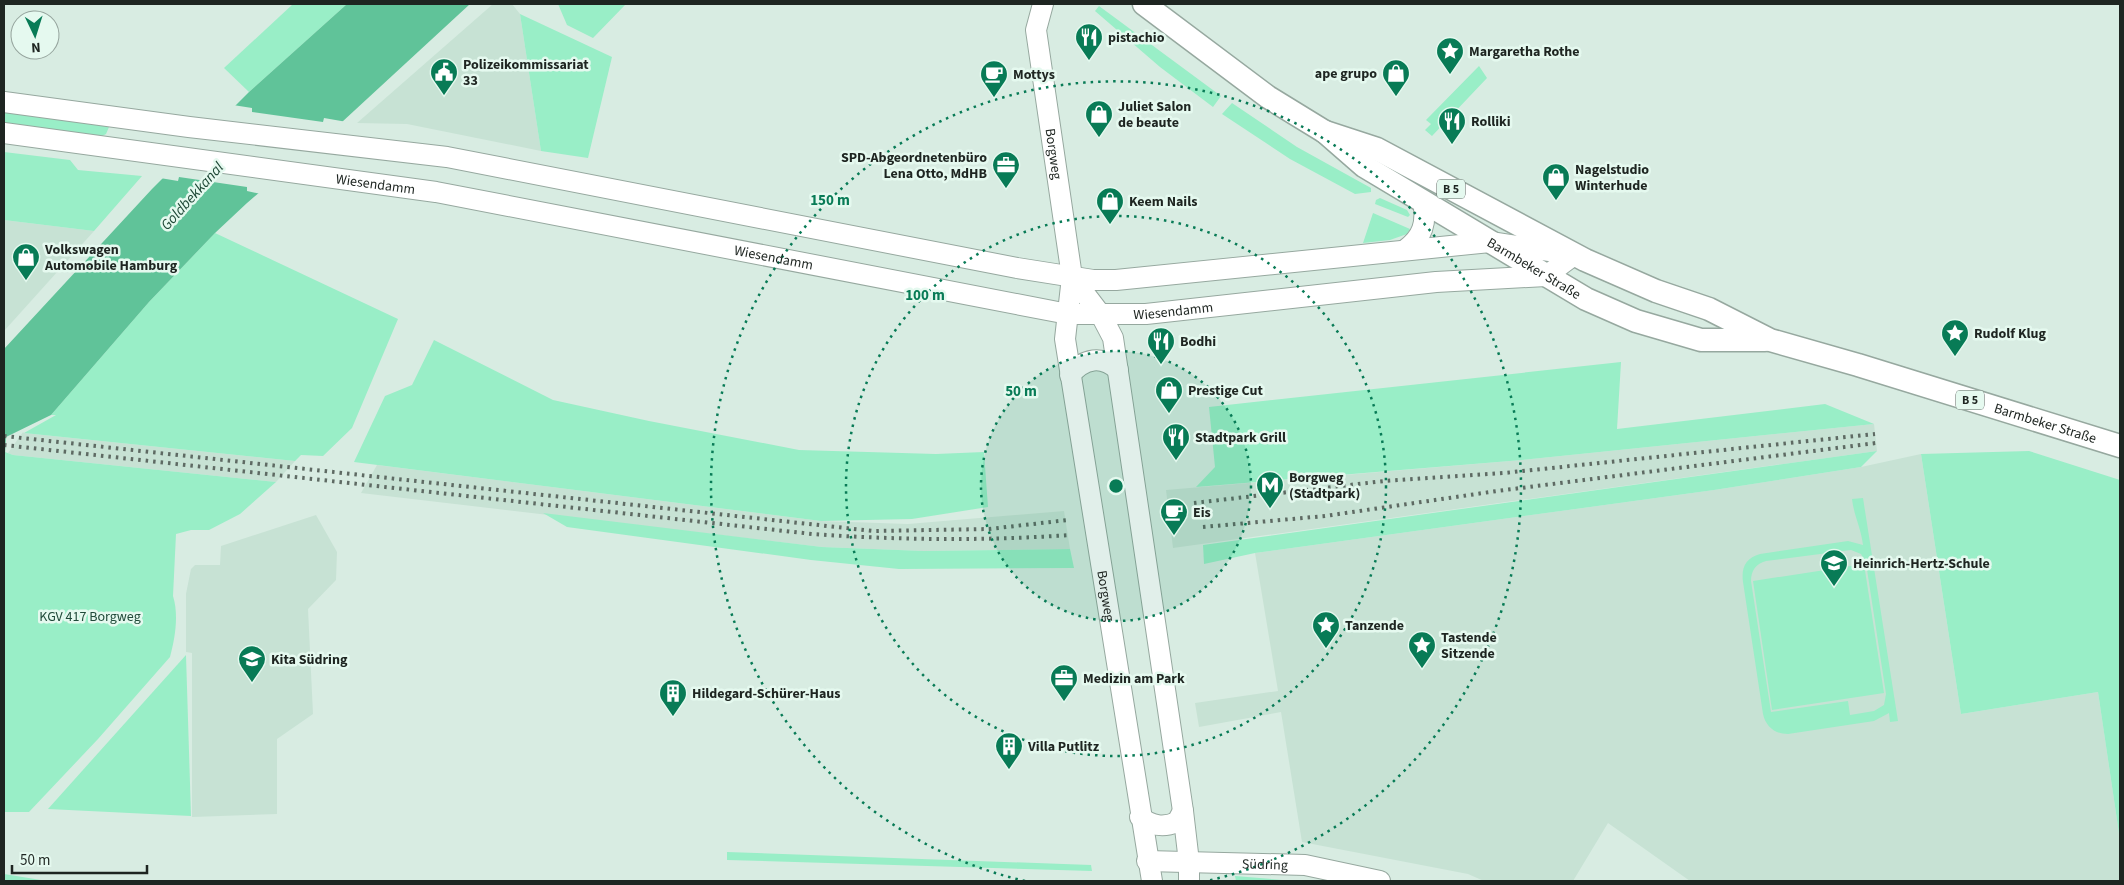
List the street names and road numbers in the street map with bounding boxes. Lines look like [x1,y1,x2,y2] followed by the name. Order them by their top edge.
[1039,127,1067,181] street label: Borgweg
[334,169,416,200] street label: Wiesendamm
[1437,180,1465,198] road number: B 5
[1483,233,1584,305] street label: Barmbeker Straße
[732,241,815,276] street label: Wiesendamm
[1133,298,1214,325] street label: Wiesendamm
[1956,390,1984,410] road number: B 5
[1991,399,2099,449] street label: Barmbeker Straße
[1091,569,1119,623] street label: Borgweg
[1242,854,1288,876] street label: Südring

